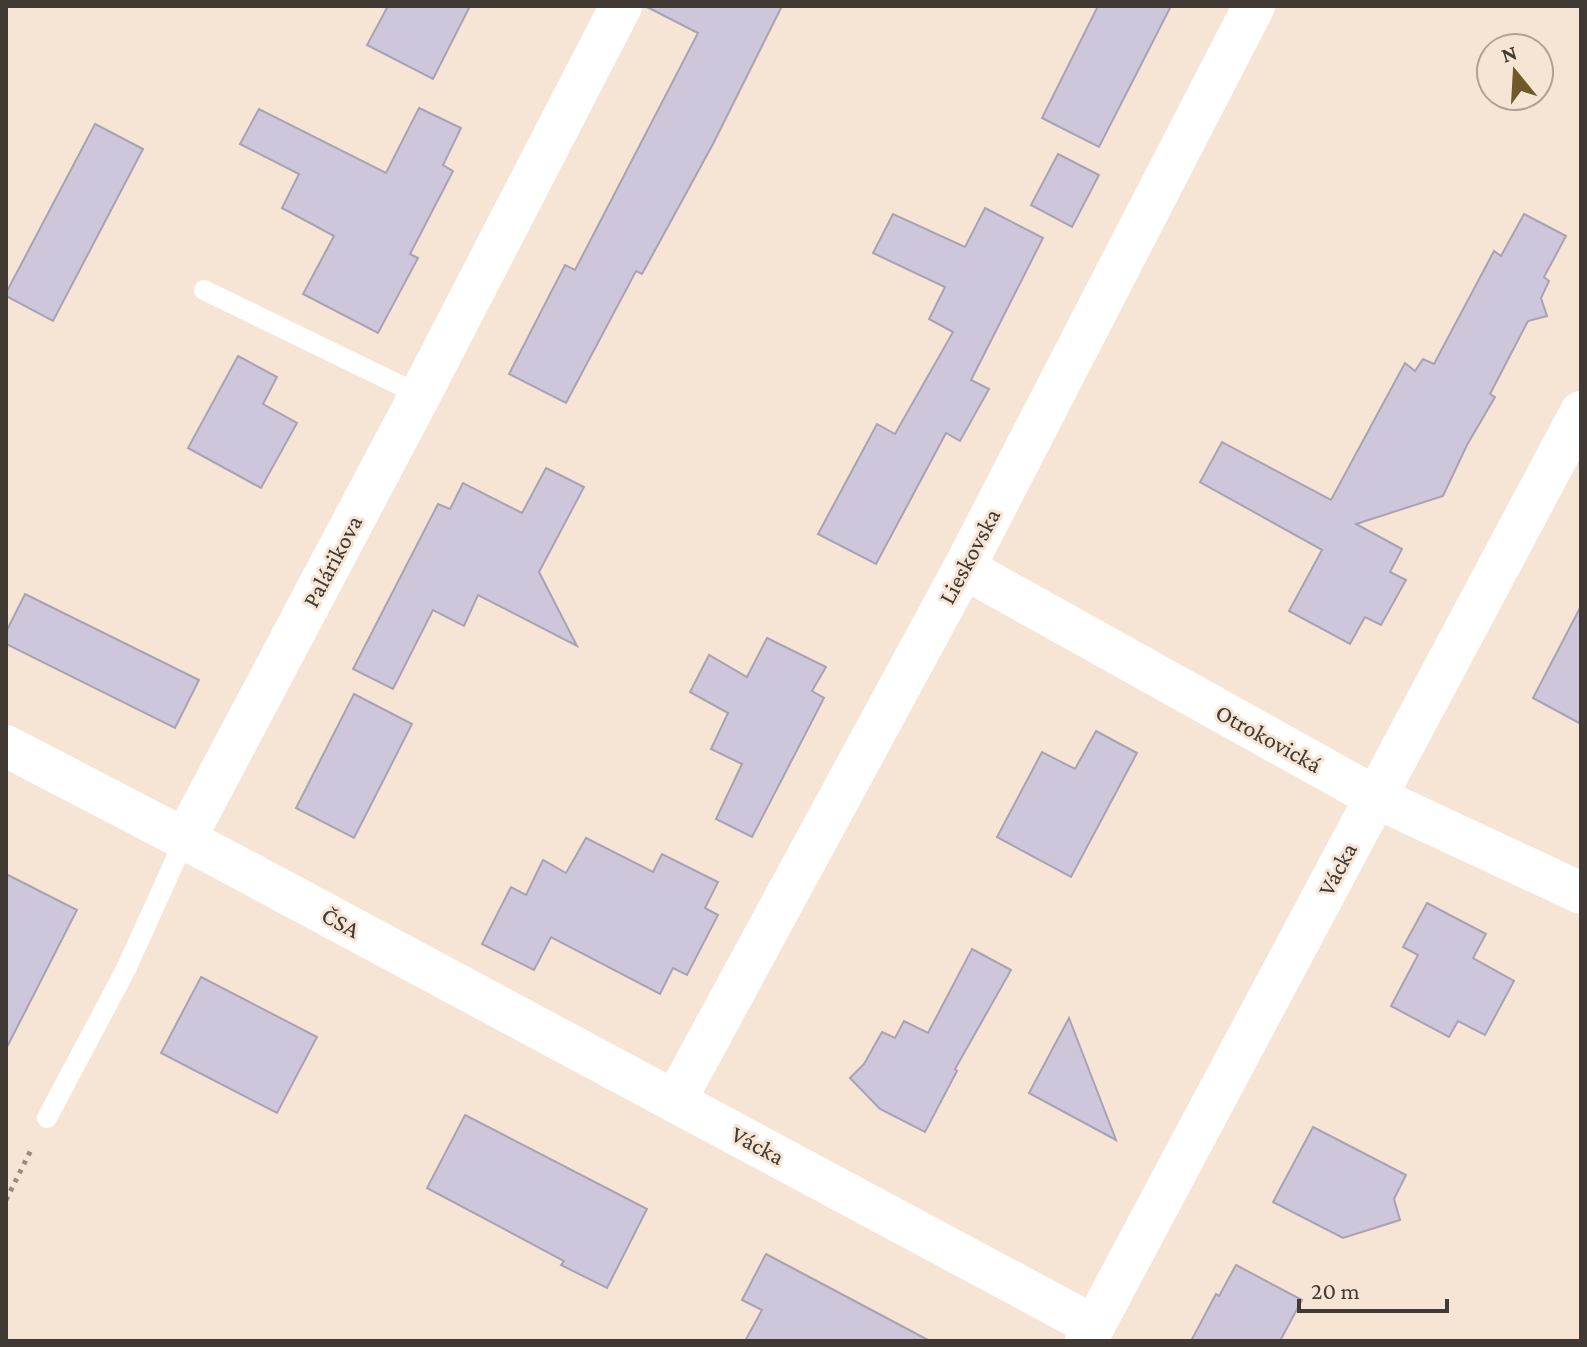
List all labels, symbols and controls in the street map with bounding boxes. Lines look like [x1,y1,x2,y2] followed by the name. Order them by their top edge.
[1475,32,1555,112] north arrow
[1498,39,1520,68] text: N
[933,504,1005,608] street label: Lieskovska
[297,510,367,612] street label: Palárikova
[1211,698,1327,778] street label: Otrokovická
[1312,838,1362,900] street label: Vácka
[317,901,365,943] street label: ČSA
[727,1120,789,1170] street label: Vácka
[1299,1263,1447,1313] scale bar
[1311,1277,1360,1304] text: 20 m

